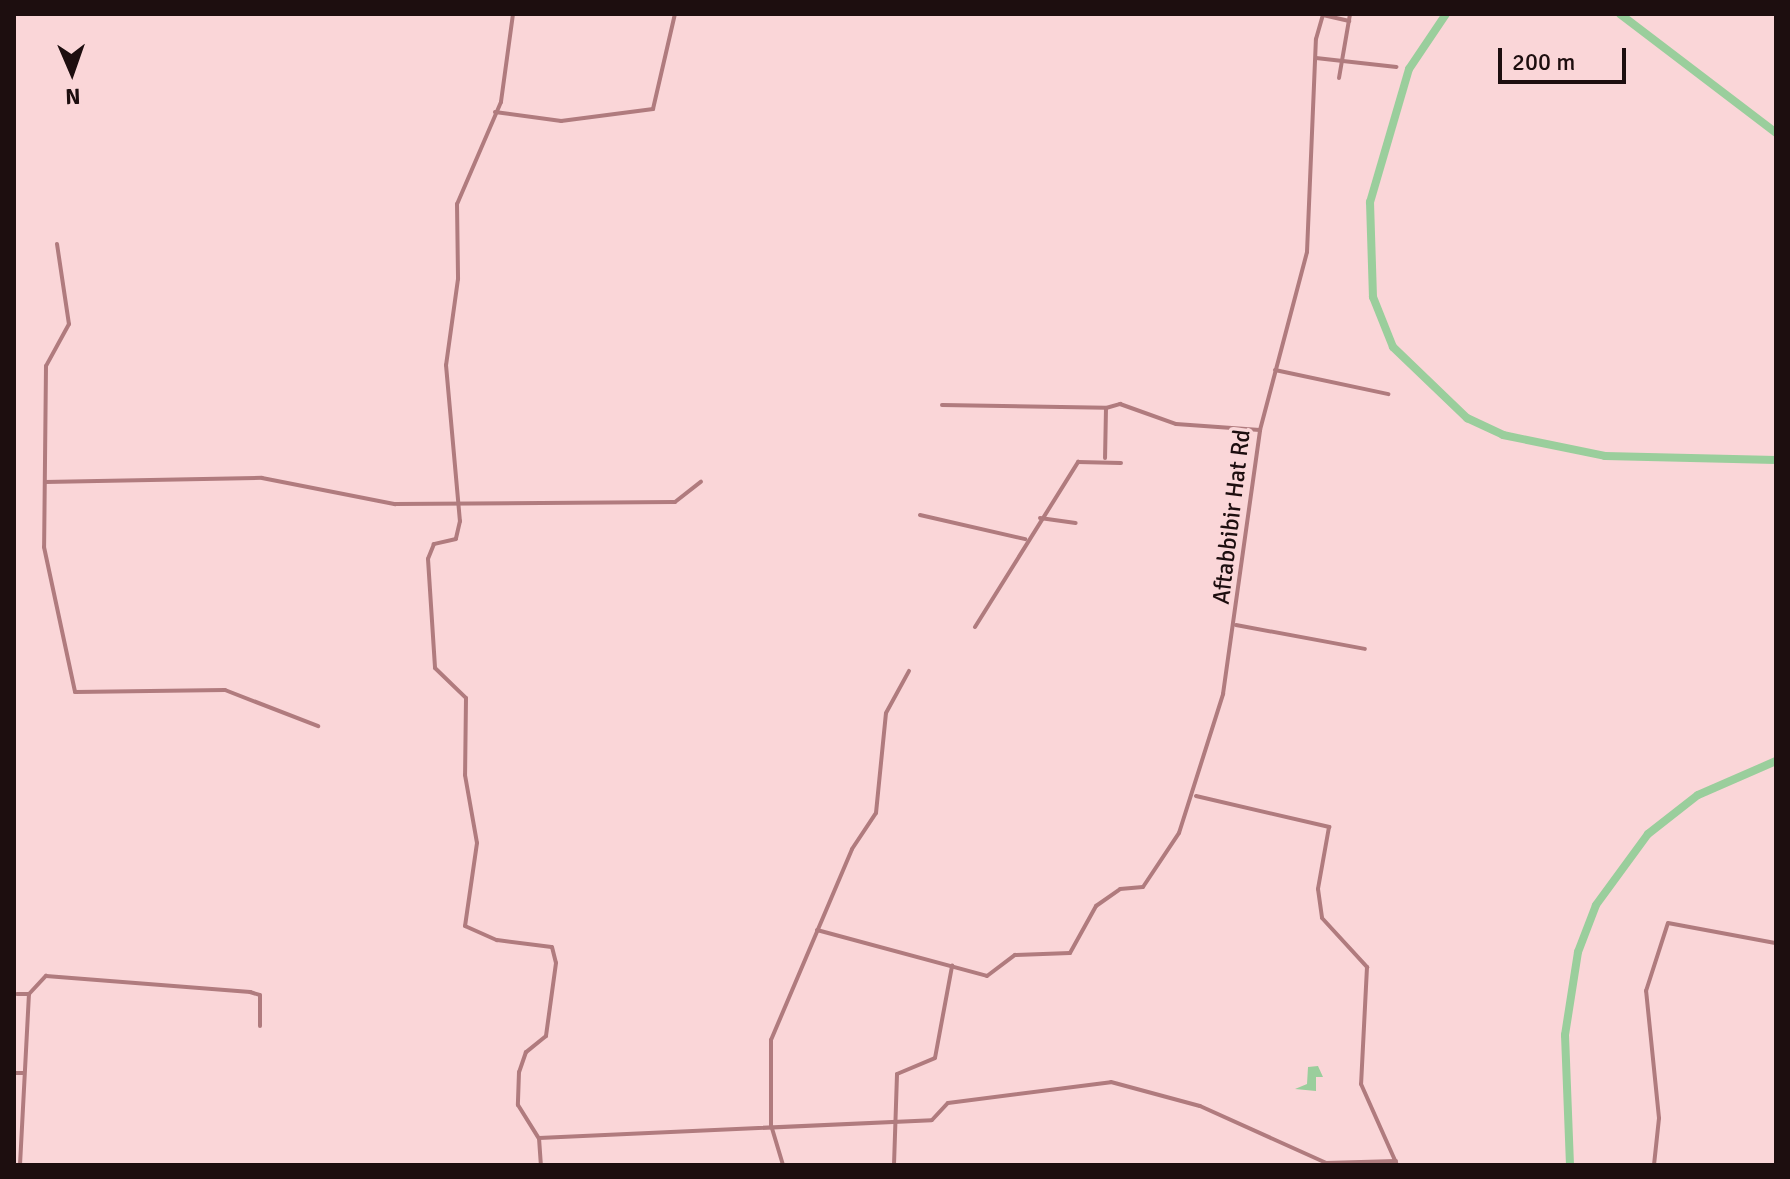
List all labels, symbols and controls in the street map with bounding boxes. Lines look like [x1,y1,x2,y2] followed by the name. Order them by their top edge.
[32,32,112,112] north arrow
[1502,32,1630,82] scale bar
[1512,47,1575,77] text: 200 m
[65,83,81,110] text: N
[1207,428,1257,606] street label: Aftabbibir Hat Rd

